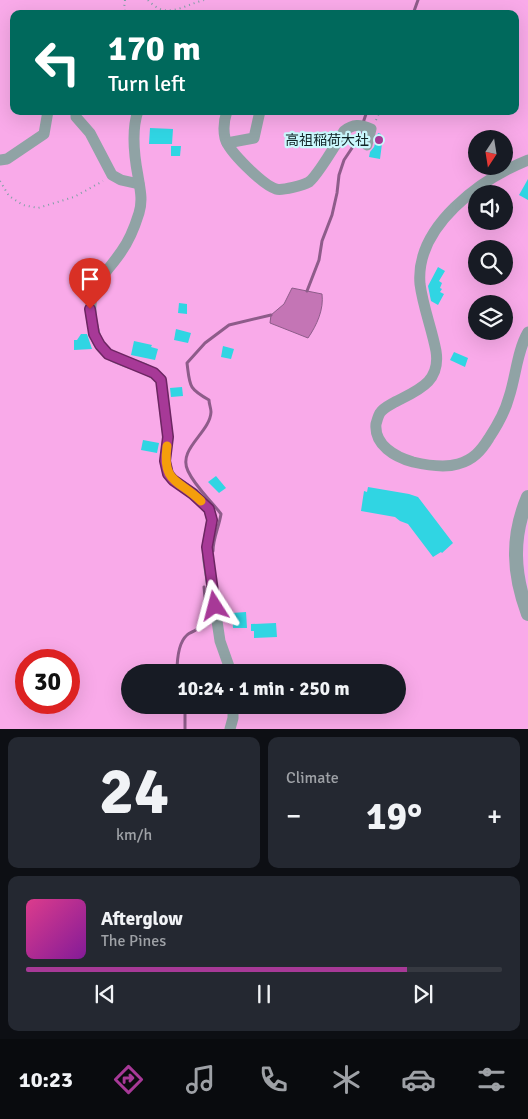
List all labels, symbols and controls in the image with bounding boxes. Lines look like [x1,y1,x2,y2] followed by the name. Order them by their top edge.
[108,27,201,70] text: 170 m
[25,30,90,95] icon: left
[108,70,186,97] text: Turn left
[468,130,512,175] north arrow
[468,130,513,340] map controls
[285,132,369,149] place label: 高祖稲荷大社
[373,134,385,146] marker: 高祖稲荷大社
[468,185,513,230] button: sound
[468,240,513,285] button: search
[69,258,111,309] pin
[76,265,104,293] icon: arrive
[468,295,513,340] button: layers
[188,579,240,631] position arrow
[15,649,80,714] speed limit sign: 30
[177,677,350,701] text: 10:24 · 1 min · 250 m
[99,752,169,832] text: 24
[286,768,339,788] text: Climate
[366,793,422,840] text: 19°
[286,799,301,833] text: −
[487,799,502,833] text: +
[116,825,152,845] text: km/h
[101,907,183,931] text: Afterglow
[101,931,166,951] text: The Pines
[91,980,119,1008] icon: previous
[250,980,278,1008] icon: pause
[409,980,437,1008] icon: next
[111,1062,146,1097] icon: directions
[183,1062,218,1097] icon: music
[256,1062,291,1097] icon: phone
[329,1062,364,1097] icon: climate
[401,1062,436,1097] icon: car
[474,1062,509,1097] icon: filters
[19,1066,73,1093] text: 10:23

